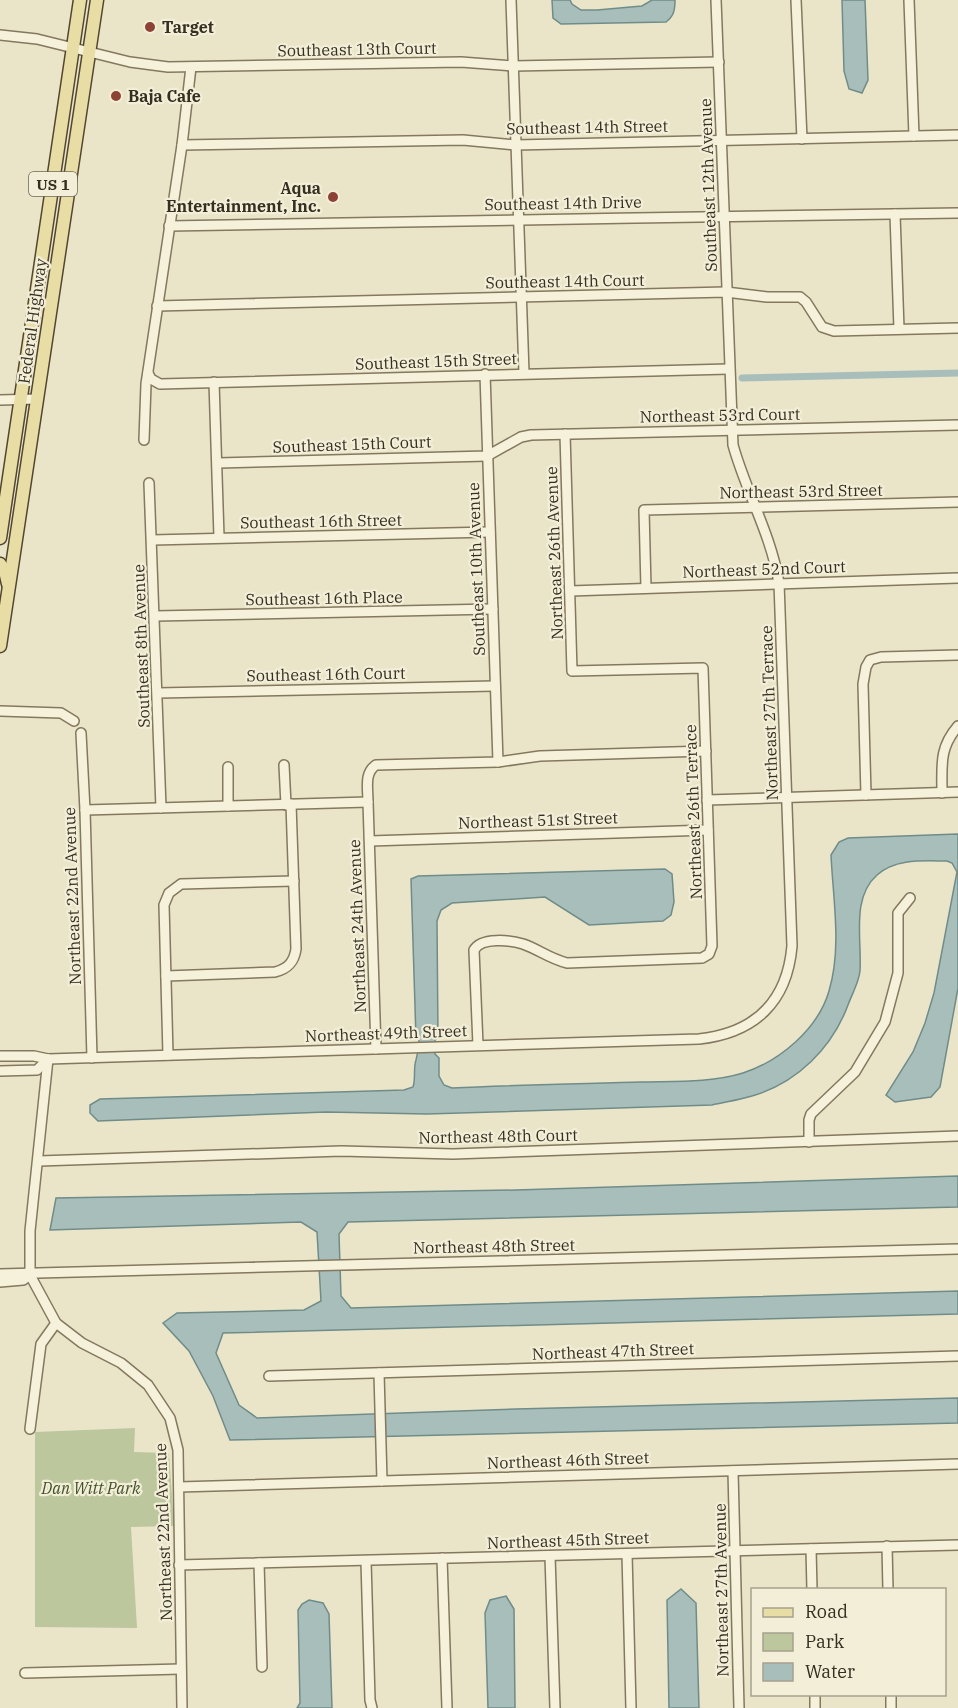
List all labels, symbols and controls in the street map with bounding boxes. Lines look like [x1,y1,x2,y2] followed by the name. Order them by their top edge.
[162,17,214,37] place label: Target
[143,20,157,34] marker: Target
[277,38,437,60] street label: Southeast 13th Court
[128,86,201,106] place label: Baja Cafe
[109,89,123,103] marker: Baja Cafe
[695,98,721,272] street label: Southeast 12th Avenue
[506,116,669,138] street label: Southeast 14th Street
[29,172,77,196] road number: US 1
[166,178,321,216] place label: Aqua Entertainment, Inc.
[326,190,340,204] marker: Aqua Entertainment, Inc.
[484,192,642,214] street label: Southeast 14th Drive
[13,257,51,385] street label: Federal Highway
[485,270,645,292] street label: Southeast 14th Court
[355,348,518,374] street label: Southeast 15th Street
[640,404,801,426] street label: Northeast 53rd Court
[272,431,432,457] street label: Southeast 15th Court
[541,466,567,640] street label: Northeast 26th Avenue
[719,480,883,502] street label: Northeast 53rd Street
[463,482,489,656] street label: Southeast 10th Avenue
[240,510,403,532] street label: Southeast 16th Street
[682,556,847,582] street label: Northeast 52nd Court
[128,564,154,728] street label: Southeast 8th Avenue
[245,587,403,609] street label: Southeast 16th Place
[756,625,782,801] street label: Northeast 27th Terrace
[246,663,406,685] street label: Southeast 16th Court
[680,724,706,900] street label: Northeast 26th Terrace
[59,807,85,985] street label: Northeast 22nd Avenue
[458,807,619,833] street label: Northeast 51st Street
[344,839,370,1013] street label: Northeast 24th Avenue
[305,1020,468,1046] street label: Northeast 49th Street
[418,1125,578,1147] street label: Northeast 48th Court
[413,1235,576,1257] street label: Northeast 48th Street
[532,1338,695,1364] street label: Northeast 47th Street
[150,1443,176,1621] street label: Northeast 22nd Avenue
[487,1447,650,1473] street label: Northeast 46th Street
[41,1478,141,1498] park label: Dan Witt Park
[709,1503,733,1677] street label: Northeast 27th Avenue
[487,1527,650,1553] street label: Northeast 45th Street
[751,1588,946,1696] legend
[805,1600,848,1623] text: Road
[805,1630,845,1653] text: Park
[805,1660,855,1683] text: Water

